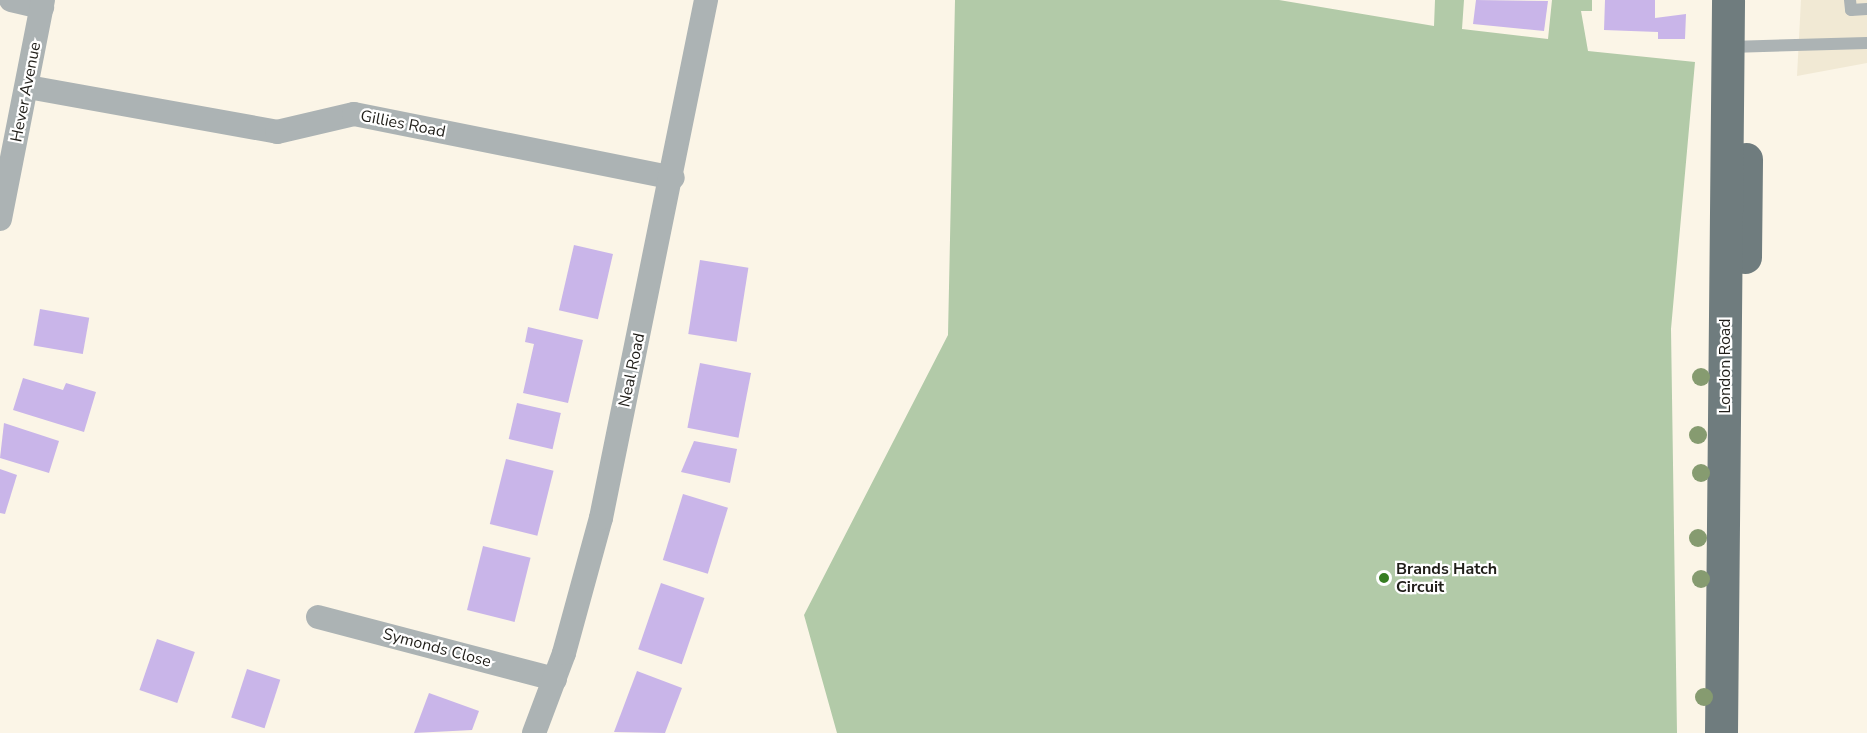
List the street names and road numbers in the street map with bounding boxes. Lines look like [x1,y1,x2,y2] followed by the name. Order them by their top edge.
[7,40,45,144] street label: Hever Avenue
[359,106,447,142] street label: Gillies Road
[1715,318,1735,414] street label: London Road
[615,331,649,409] street label: Neal Road
[381,624,493,672] street label: Symonds Close

